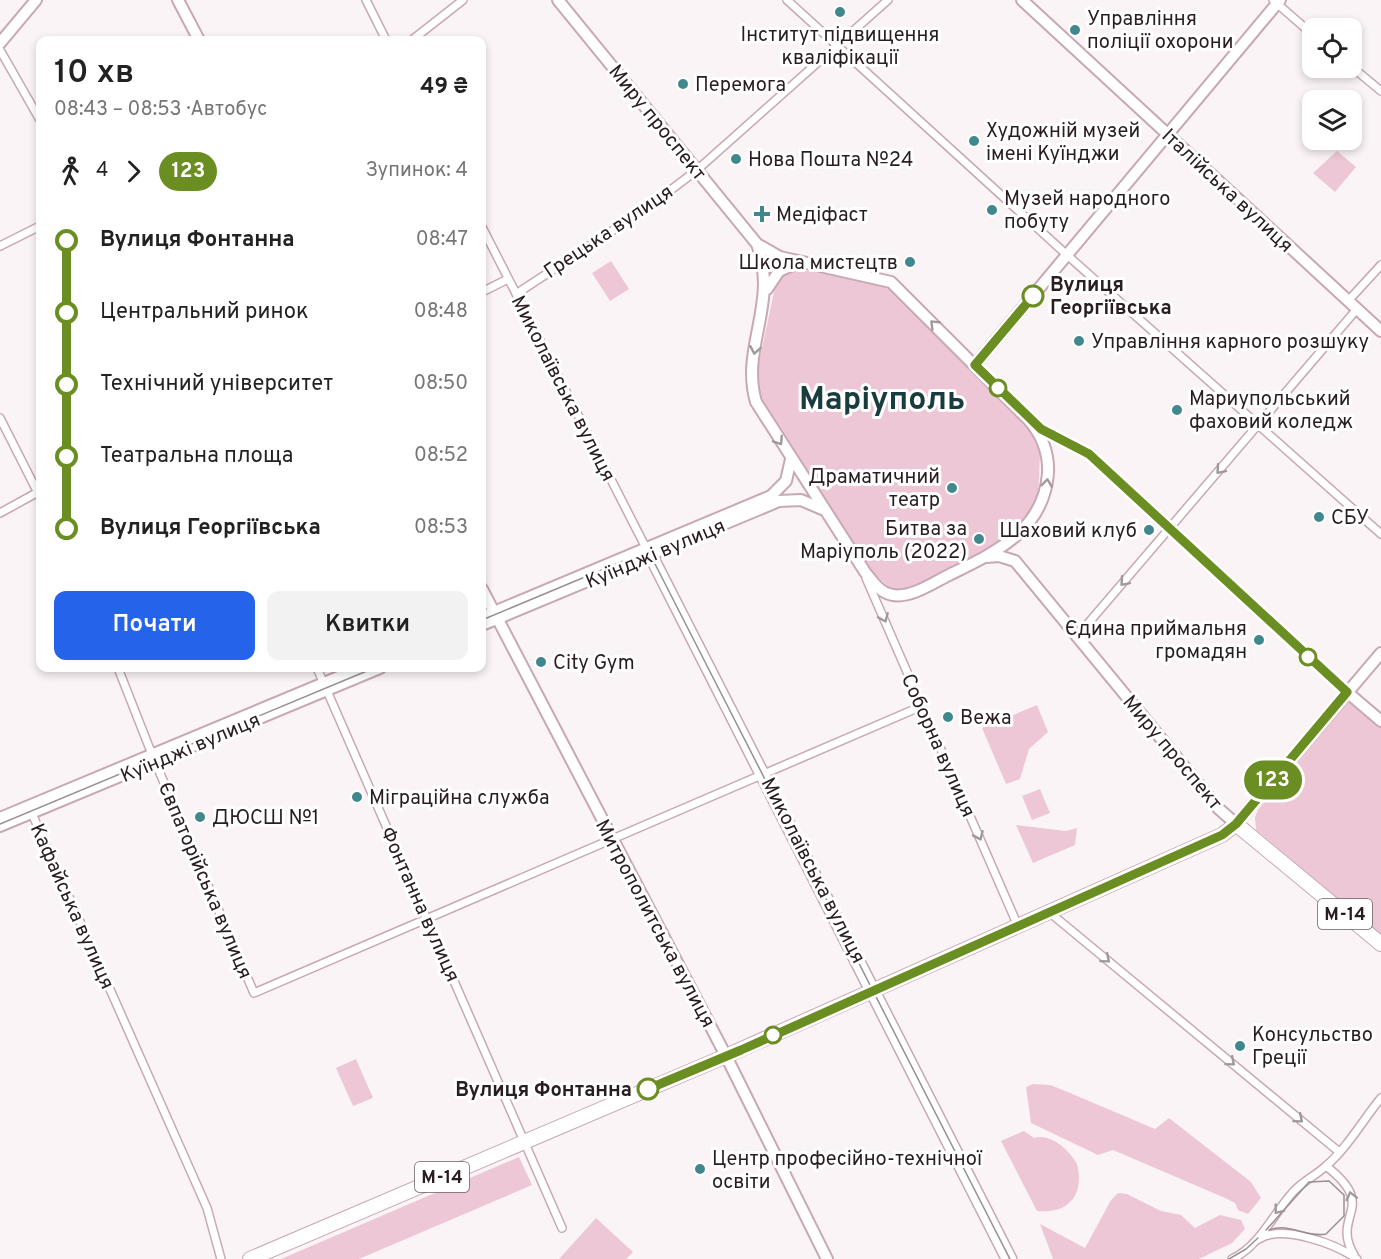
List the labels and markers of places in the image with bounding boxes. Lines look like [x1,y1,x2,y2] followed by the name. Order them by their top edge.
[833,5,847,19] marker: Інститут підвищення кваліфікації
[1087,7,1233,56] place label: Управління поліції охорони
[741,23,940,72] place label: Інститут підвищення кваліфікації
[1068,23,1082,37] marker: Управління поліції охорони
[695,73,786,99] place label: Перемога
[676,77,690,91] marker: Перемога
[986,119,1140,168] place label: Художній музей імені Куїнджи
[967,134,981,148] marker: Художній музей імені Куїнджи
[748,148,913,174] place label: Нова Пошта №24
[729,152,743,166] marker: Нова Пошта №24
[1004,187,1170,236] place label: Музей народного побуту
[776,203,868,229] place label: Медіфаст
[985,203,999,217] marker: Музей народного побуту
[753,205,771,223] marker: Медіфаст
[739,251,898,277] place label: Школа мистецтв
[903,255,917,269] marker: Школа мистецтв
[1050,273,1172,322] place label: Вулиця Георгіївська
[1022,285,1044,307] marker: Вулиця Георгіївська
[1091,330,1369,356] place label: Управління карного розшуку
[1072,334,1086,348] marker: Управління карного розшуку
[989,379,1007,397] unlabelled marker
[1189,387,1353,436] place label: Мариупольський фаховий коледж
[1170,403,1184,417] marker: Мариупольський фаховий коледж
[808,465,940,514] place label: Драматичний театр
[945,481,959,495] marker: Драматичний театр
[1331,506,1369,532] place label: СБУ
[1312,510,1326,524] marker: СБУ
[800,517,967,566] place label: Битва за Маріуполь (2022)
[999,519,1137,545] place label: Шаховий клуб
[1142,523,1156,537] marker: Шаховий клуб
[972,532,986,546] marker: Битва за Маріуполь (2022)
[1065,617,1247,666] place label: Єдина приймальня громадян
[1252,633,1266,647] marker: Єдина приймальня громадян
[1299,648,1317,666] unlabelled marker
[553,651,635,677] place label: City Gym
[534,655,548,669] marker: City Gym
[960,706,1011,732] place label: Вежа
[941,710,955,724] marker: Вежа
[369,786,549,812] place label: Міграційна служба
[350,790,364,804] marker: Міграційна служба
[212,806,319,832] place label: ДЮСШ №1
[193,810,207,824] marker: ДЮСШ №1
[1252,1023,1373,1072] place label: Консульство Греції
[764,1026,782,1044] unlabelled marker
[1233,1039,1247,1053] marker: Консульство Греції
[455,1078,632,1104] place label: Вулиця Фонтанна
[637,1078,659,1100] marker: Вулиця Фонтанна
[712,1147,983,1196] place label: Центр професійно-технічної освіти
[693,1162,707,1176] marker: Центр професійно-технічної освіти

